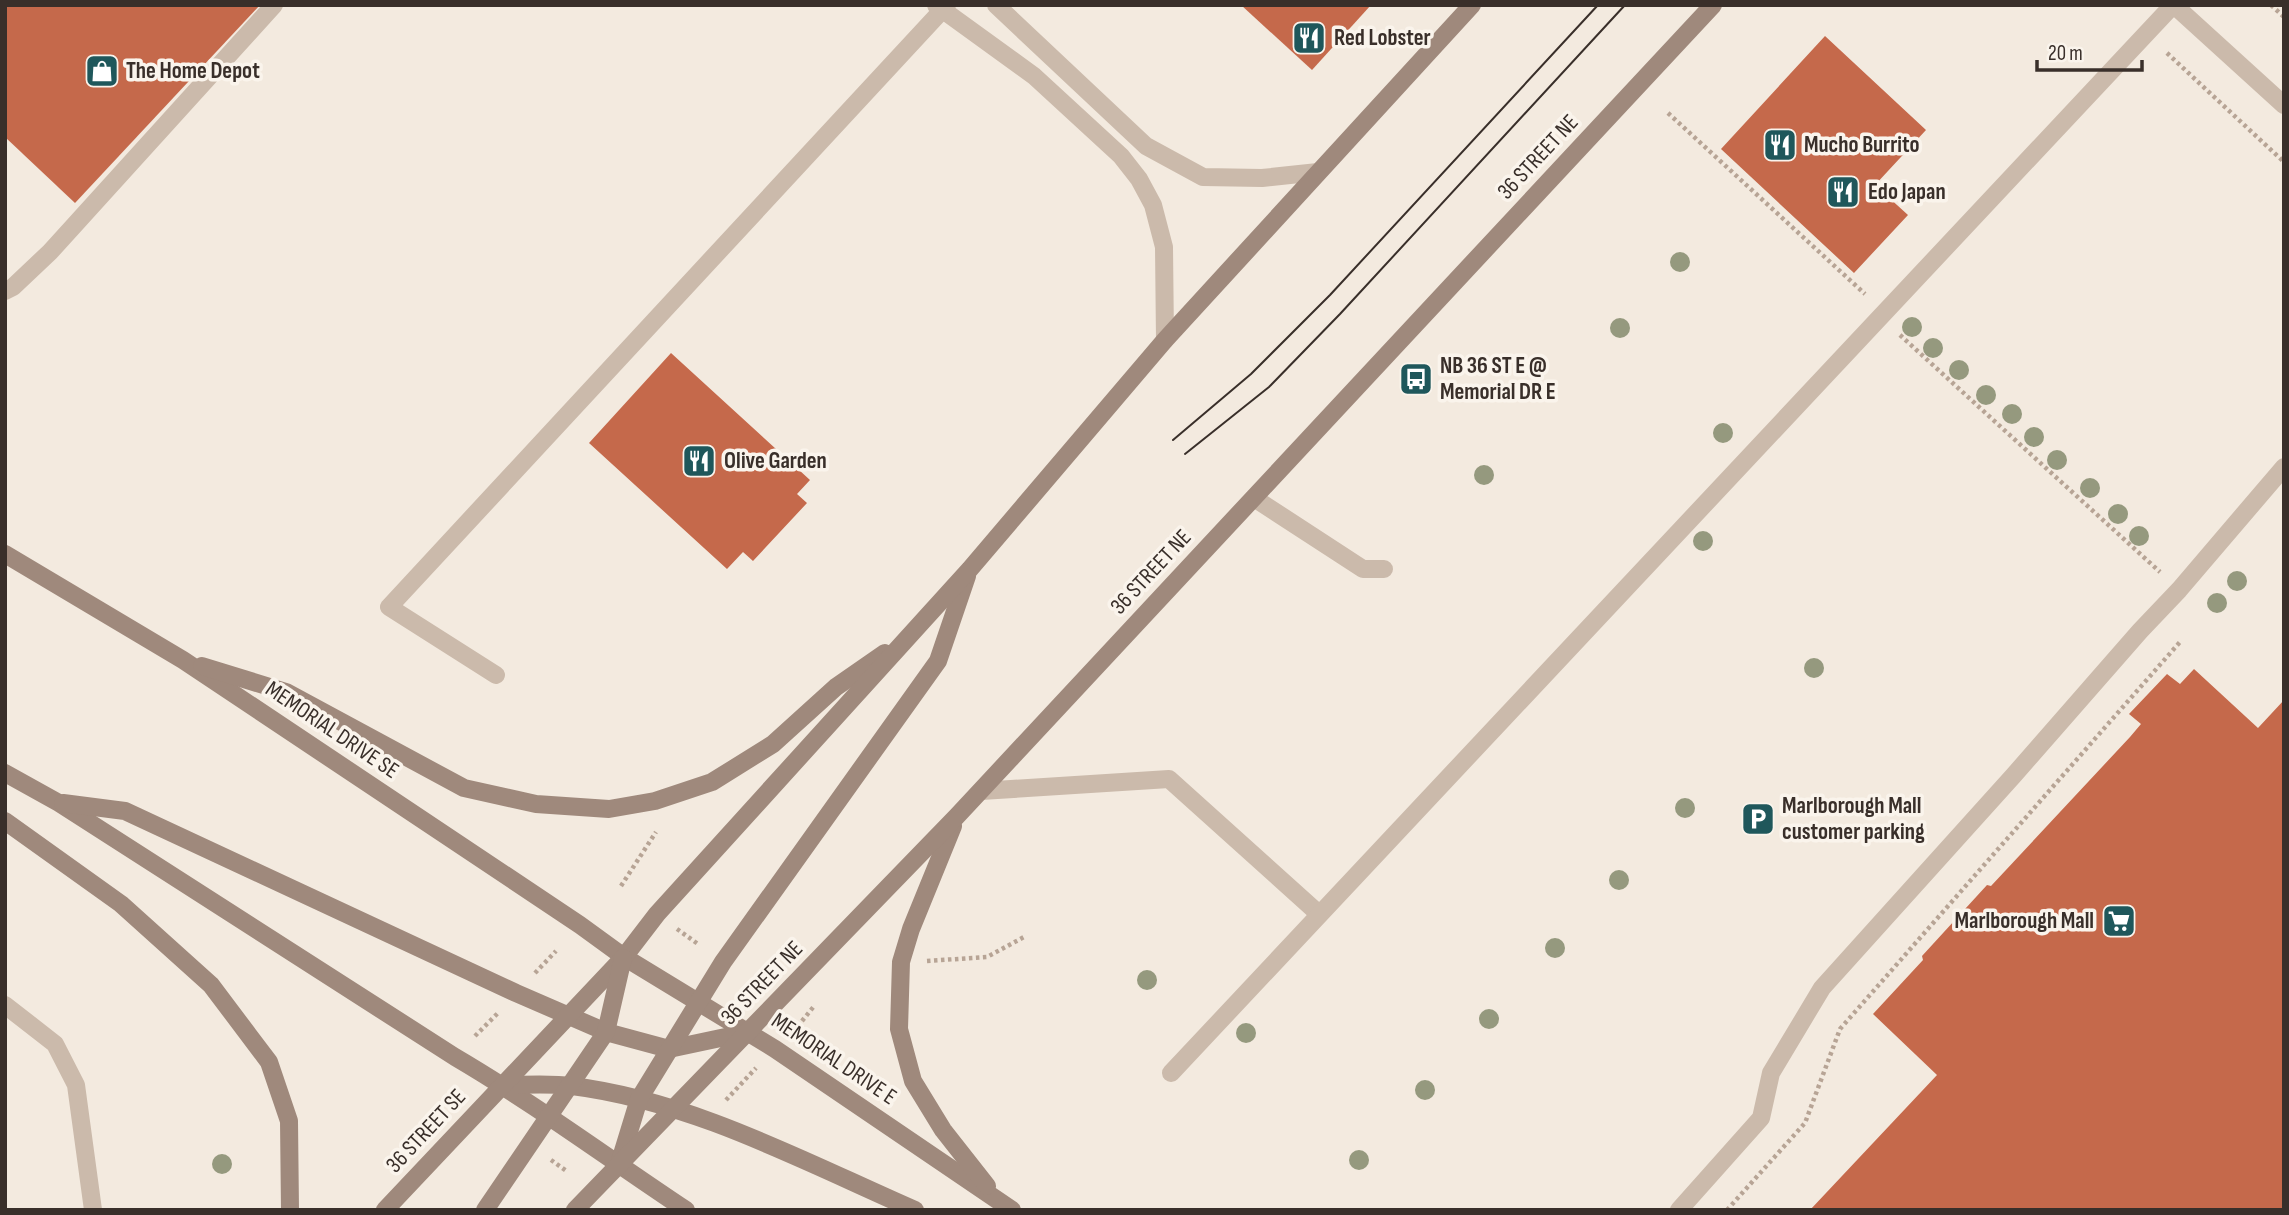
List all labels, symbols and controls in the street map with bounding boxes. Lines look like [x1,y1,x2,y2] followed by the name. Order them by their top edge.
[1290,19,1328,57] restaurant icon: Red Lobster
[1334,24,1431,52] place label: Red Lobster
[2037,28,2142,72] scale bar
[2048,41,2083,66] text: 20 m
[83,52,121,90] shop icon: The Home Depot
[126,57,260,85] place label: The Home Depot
[1492,109,1584,205] street label: 36 STREET NE
[1761,126,1799,164] restaurant icon: Mucho Burrito
[1804,131,1920,159] place label: Mucho Burrito
[1824,173,1862,211] restaurant icon: Edo Japan
[1868,178,1946,206] place label: Edo Japan
[1440,352,1556,406] place label: NB 36 ST E @ Memorial DR E
[1397,360,1435,398] bus stop icon: NB 36 ST E @ Memorial DR E
[680,442,718,480] restaurant icon: Olive Garden
[724,447,827,475] place label: Olive Garden
[1105,524,1197,620] street label: 36 STREET NE
[260,675,404,785] street label: MEMORIAL DRIVE SE
[1782,792,1925,846] place label: Marlborough Mall customer parking
[1739,800,1777,838] parking icon: Marlborough Mall customer parking
[2100,902,2138,940] supermarket icon: Marlborough Mall
[1955,907,2094,935] place label: Marlborough Mall
[715,935,809,1031] street label: 36 STREET NE
[766,1007,902,1111] street label: MEMORIAL DRIVE E
[380,1083,472,1179] street label: 36 STREET SE

